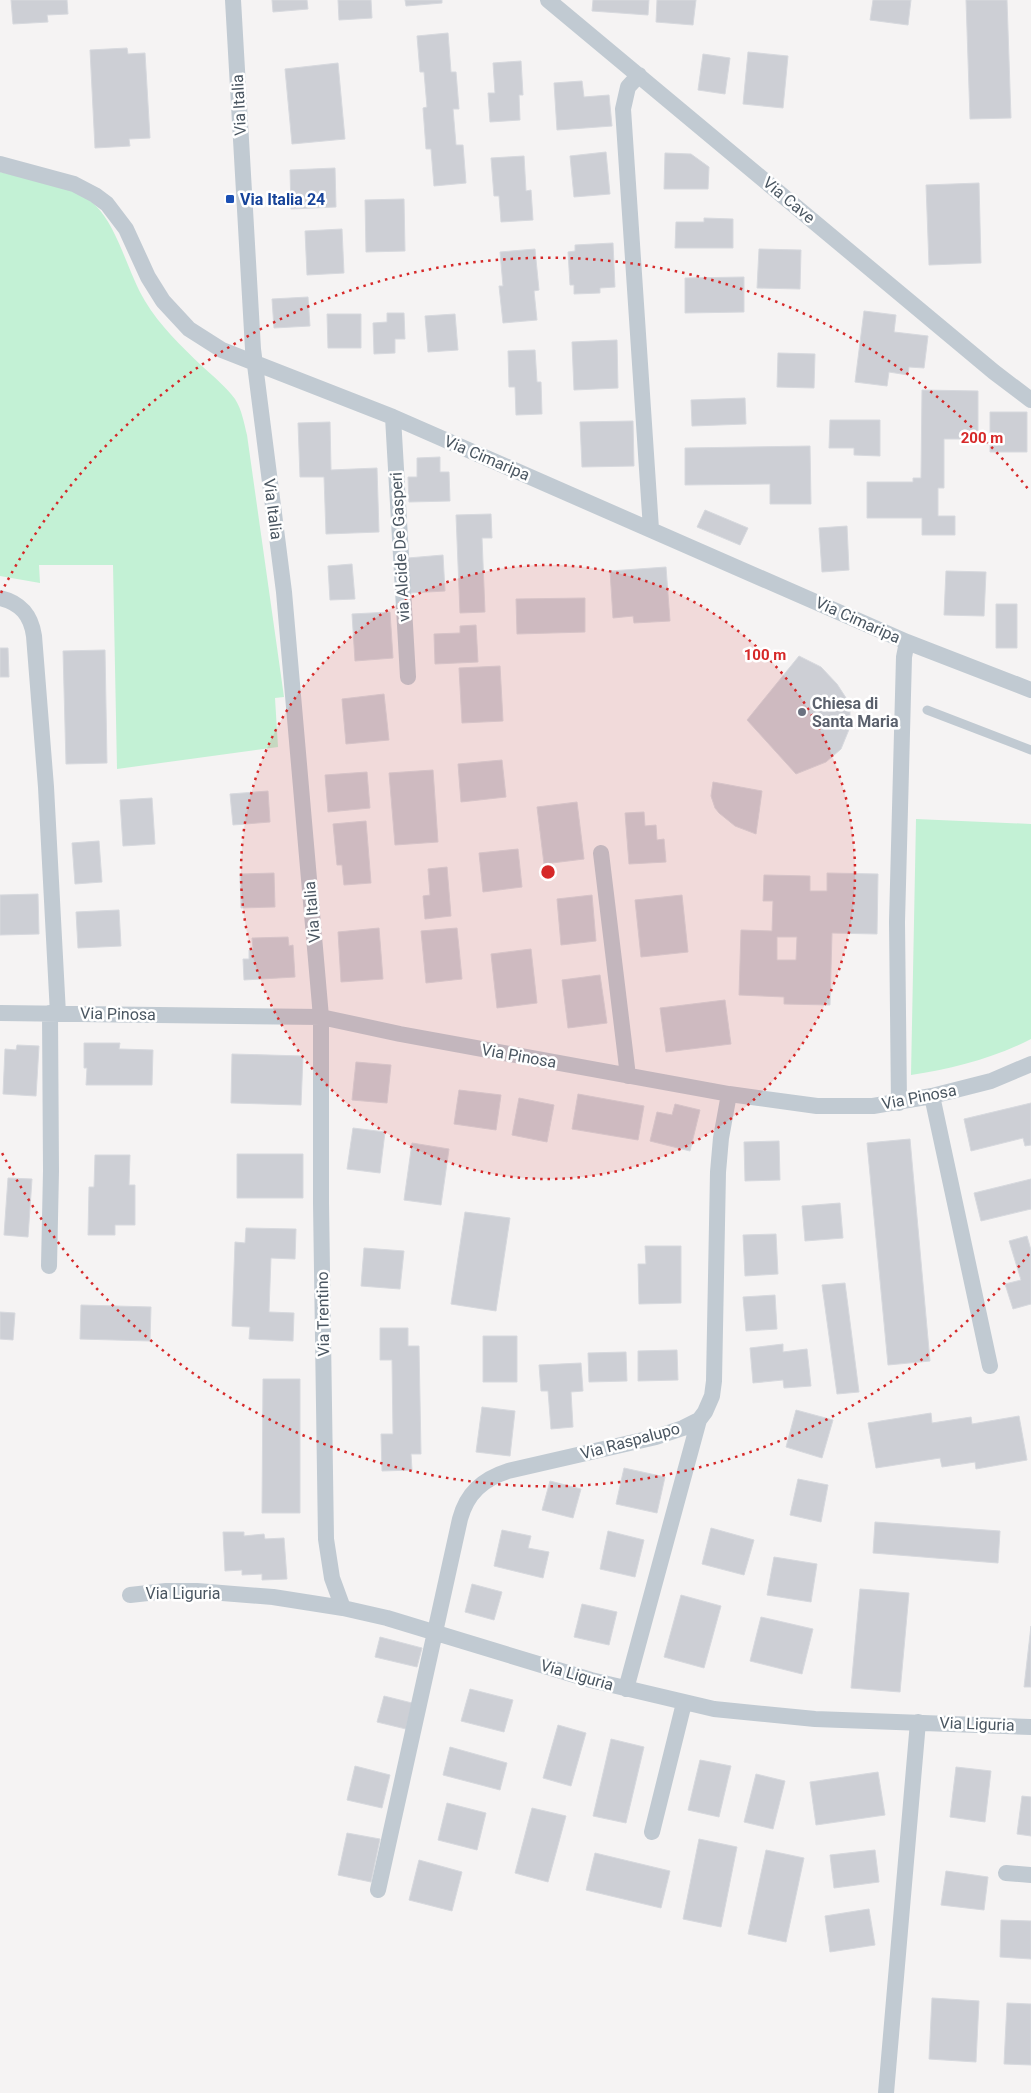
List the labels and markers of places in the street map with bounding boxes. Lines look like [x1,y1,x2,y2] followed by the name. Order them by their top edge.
[240,190,325,209] place label: Via Italia 24
[224,193,236,205] marker: Via Italia 24
[812,694,899,731] place label: Chiesa di Santa Maria
[796,706,808,718] marker: Chiesa di Santa Maria
[539,863,557,881] centre of rings

